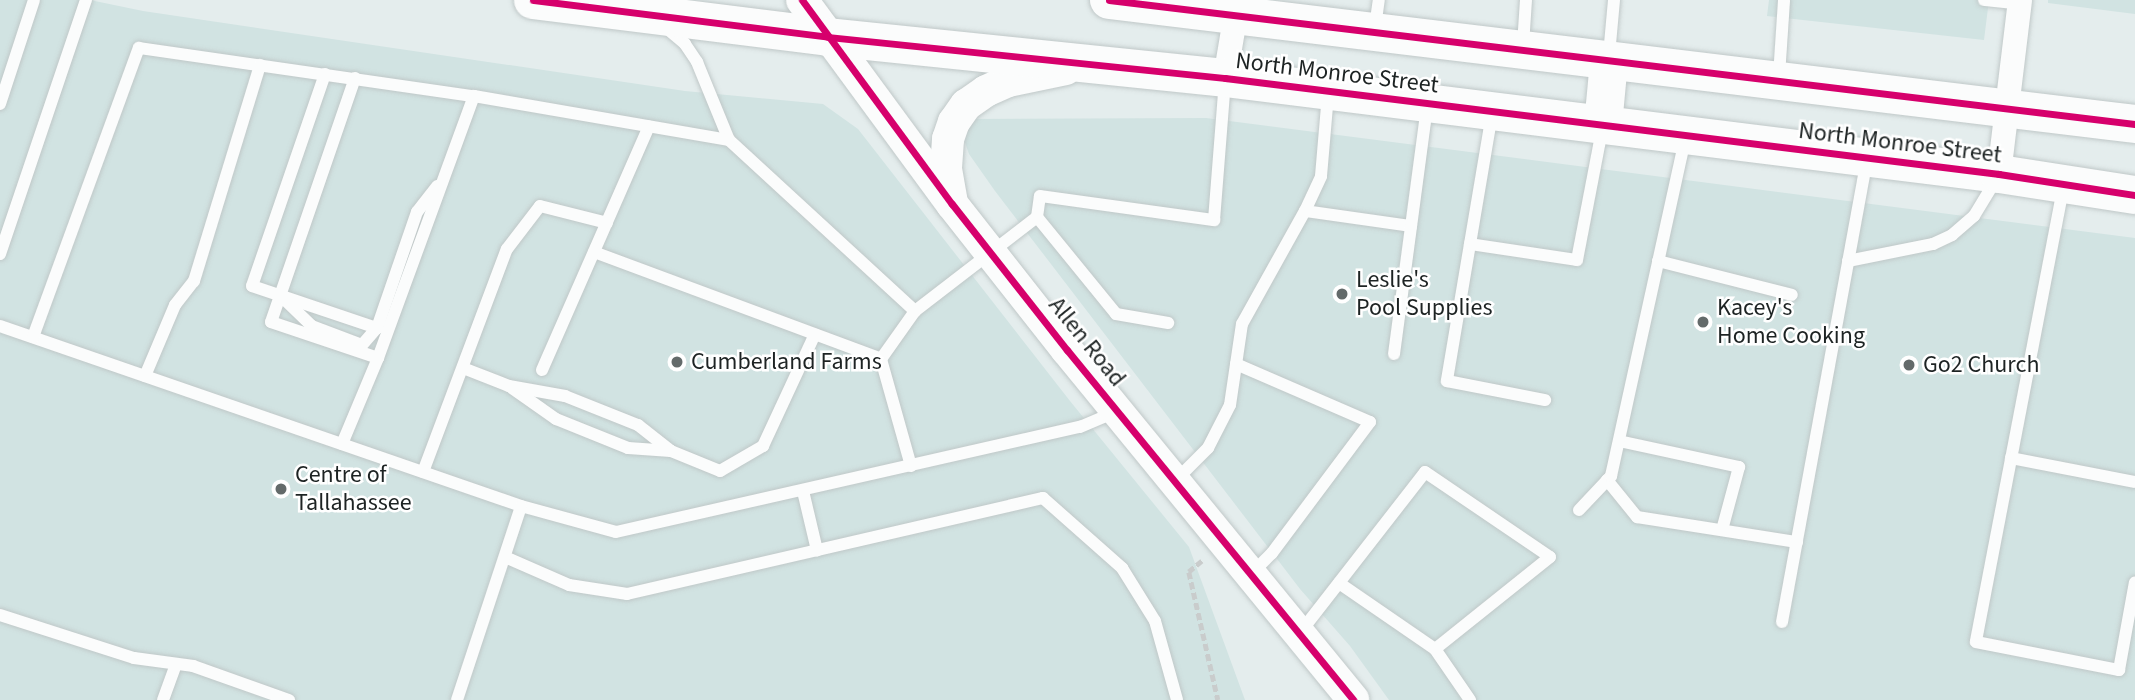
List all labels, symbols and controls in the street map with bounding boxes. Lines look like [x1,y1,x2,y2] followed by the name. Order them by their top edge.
[1234,46,1440,100] street label: North Monroe Street
[1797,116,2003,170] street label: North Monroe Street
[1356,266,1492,322] place label: Leslie's Pool Supplies
[1334,286,1350,302] marker: Leslie's Pool Supplies
[1042,292,1132,392] street label: Allen Road
[1717,294,1865,350] place label: Kacey's Home Cooking
[1695,314,1711,330] marker: Kacey's Home Cooking
[691,348,882,376] place label: Cumberland Farms
[1923,351,2039,379] place label: Go2 Church
[669,354,685,370] marker: Cumberland Farms
[1901,357,1917,373] marker: Go2 Church
[295,461,412,517] place label: Centre of Tallahassee
[273,481,289,497] marker: Centre of Tallahassee

